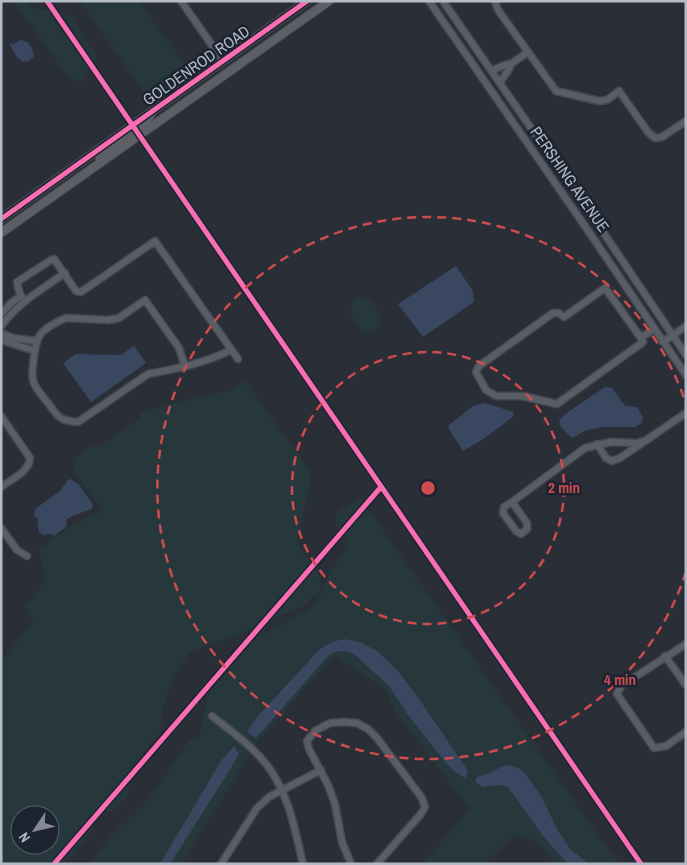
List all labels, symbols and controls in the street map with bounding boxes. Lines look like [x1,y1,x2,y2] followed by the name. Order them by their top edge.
[138,20,254,110] street label: GOLDENROD ROAD
[525,122,615,236] street label: PERSHING AVENUE
[548,477,580,498] text: 2 min
[419,479,437,497] centre of rings
[604,669,636,690] text: 4 min
[10,805,60,855] north arrow
[15,829,34,846] text: N

